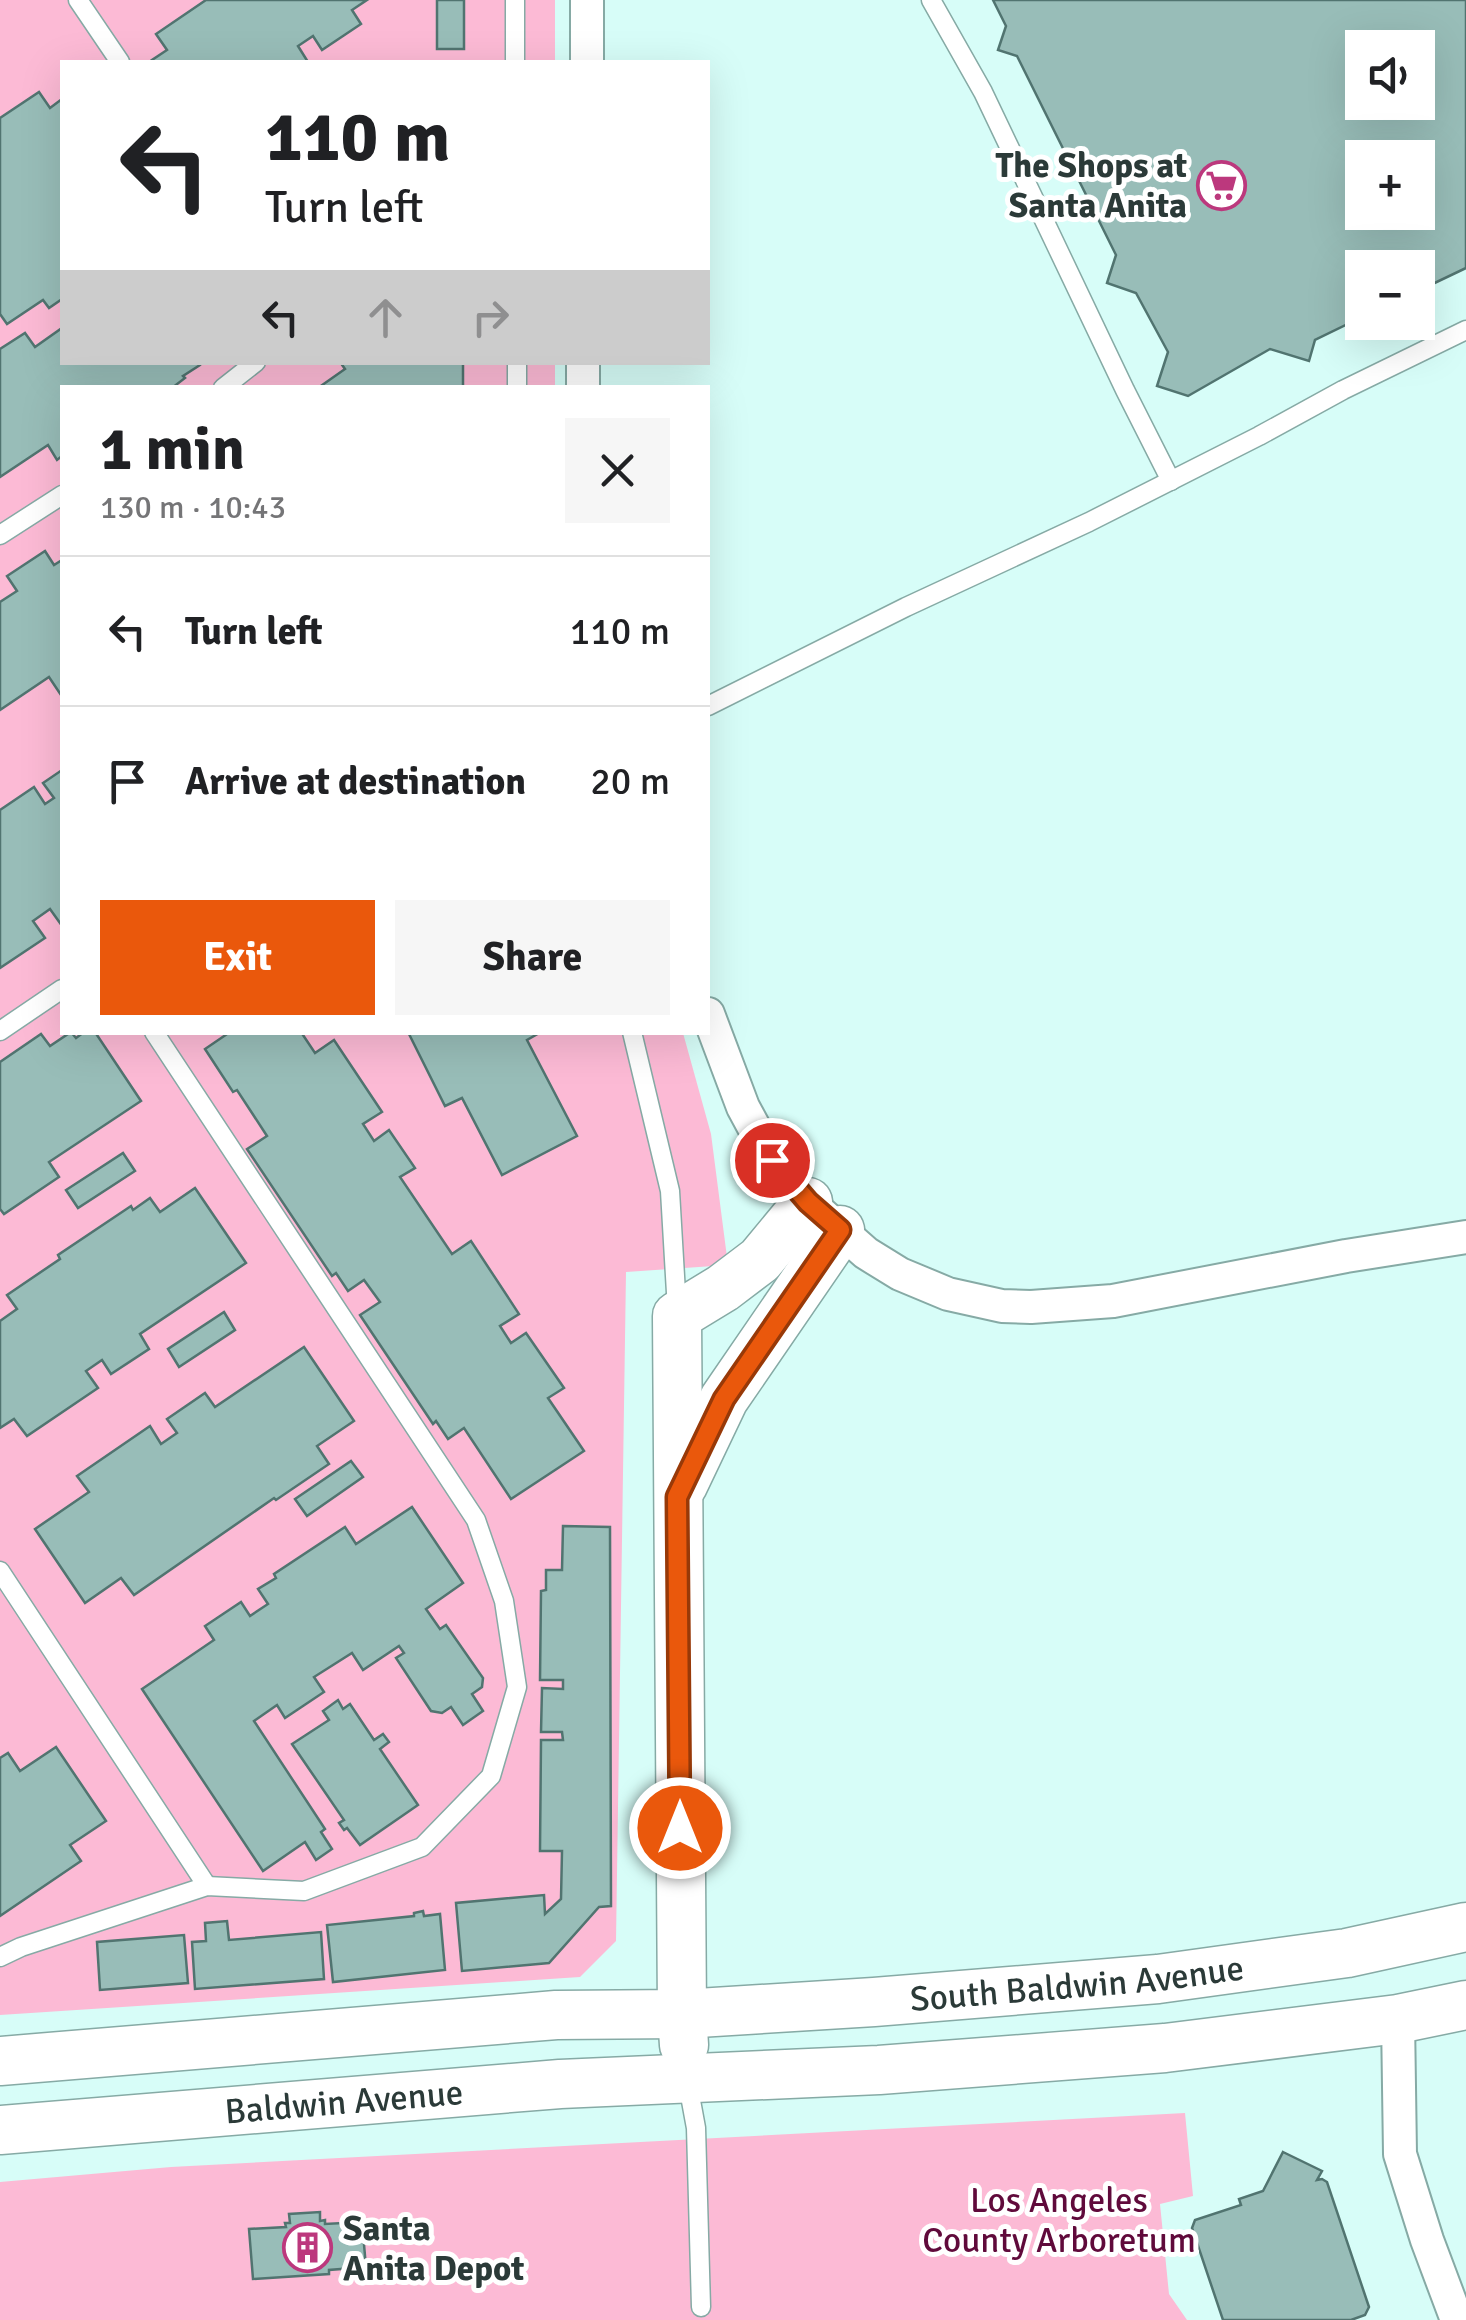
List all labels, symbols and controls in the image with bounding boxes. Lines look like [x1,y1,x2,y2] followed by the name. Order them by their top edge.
[1345,30,1435,340] map controls
[1345,30,1435,120] button: sound
[265,94,450,180] text: 110 m
[100,100,230,230] icon: left
[1345,140,1435,230] button: +
[995,144,1187,227] place label: The Shops at Santa Anita
[1196,159,1248,211] supermarket icon: The Shops at Santa Anita
[265,180,424,235] text: Turn left
[1345,250,1435,340] button: −
[253,290,308,345] icon: left
[358,290,413,345] icon: ahead
[463,290,518,345] icon: right
[100,413,245,487] text: 1 min
[565,418,670,523] button: close
[100,488,286,527] text: 130 m · 10:43
[100,604,155,659] icon: left
[185,608,323,655] text: Turn left
[570,608,670,655] text: 110 m
[100,754,155,809] icon: arrive
[185,758,526,805] text: Arrive at destination
[590,758,670,805] text: 20 m
[100,900,375,1015] button: Exit
[395,900,670,1015] button: Share
[730,1118,815,1203] pin
[745,1133,800,1188] icon: arrive
[628,1776,732,1880] position arrow
[908,1946,1246,2021] street label: South Baldwin Avenue
[223,2071,465,2133] street label: Baldwin Avenue
[922,2179,1196,2262] park label: Los Angeles County Arboretum
[343,2207,524,2290] place label: Santa Anita Depot
[282,2222,334,2274] building icon: Santa Anita Depot

